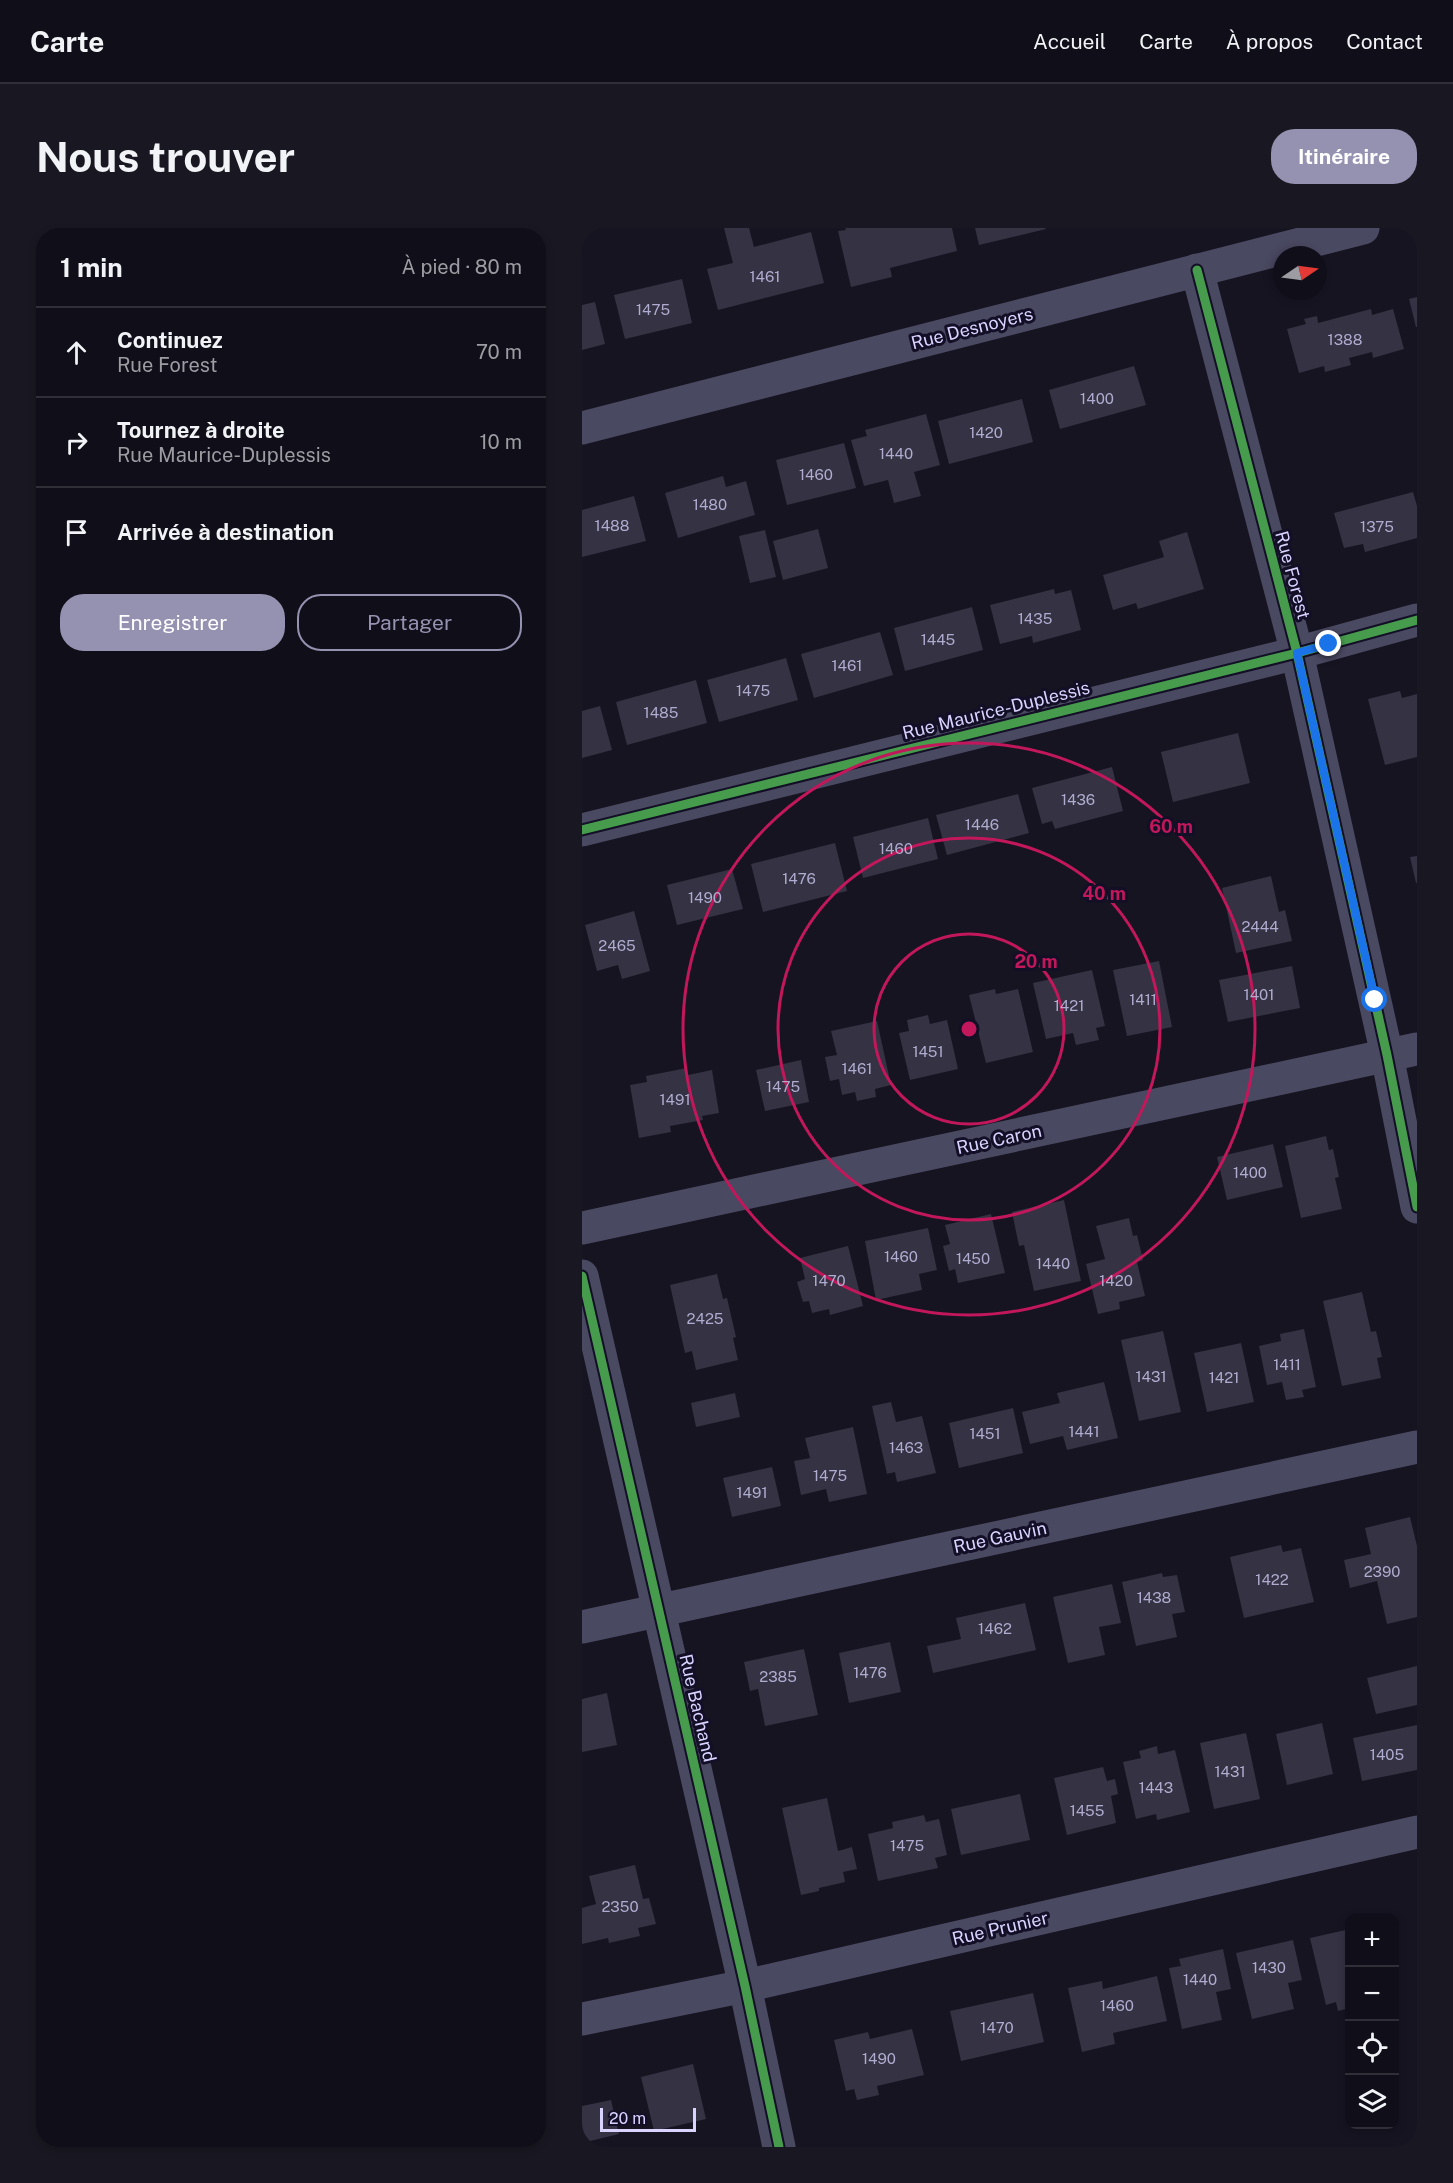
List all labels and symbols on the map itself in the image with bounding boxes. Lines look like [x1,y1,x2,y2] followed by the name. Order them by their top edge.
[1273,246,1327,300] north arrow
[750,268,780,285] house number: 1461
[636,301,670,318] house number: 1475
[909,303,1035,353] street label: Rue Desnoyers
[1328,331,1362,348] house number: 1388
[1080,390,1114,407] house number: 1400
[969,424,1003,441] house number: 1420
[879,445,913,462] house number: 1440
[799,466,833,483] house number: 1460
[693,496,727,513] house number: 1480
[595,517,629,534] house number: 1488
[1360,518,1394,535] house number: 1375
[1271,529,1315,621] street label: Rue Forest
[1018,610,1052,627] house number: 1435
[1315,630,1341,656] route end
[921,631,955,648] house number: 1445
[832,657,862,674] house number: 1461
[900,677,1092,743] street label: Rue Maurice-Duplessis
[736,682,770,699] house number: 1475
[644,704,678,721] house number: 1485
[1061,791,1095,808] house number: 1436
[965,816,999,833] house number: 1446
[1149,816,1193,837] text: 60 m
[879,840,913,857] house number: 1460
[782,870,816,887] house number: 1476
[1082,883,1126,904] text: 40 m
[688,889,722,906] house number: 1490
[1241,918,1279,935] house number: 2444
[598,937,636,954] house number: 2465
[1014,951,1058,972] text: 20 m
[1244,986,1274,1003] house number: 1401
[1361,986,1387,1012] route start
[1129,991,1157,1008] house number: 1411
[1054,997,1084,1014] house number: 1421
[959,1019,979,1039] centre of rings
[912,1043,944,1060] house number: 1451
[842,1060,872,1077] house number: 1461
[766,1078,800,1095] house number: 1475
[659,1091,691,1108] house number: 1491
[954,1120,1044,1158] street label: Rue Caron
[1233,1164,1267,1181] house number: 1400
[884,1248,918,1265] house number: 1460
[956,1250,990,1267] house number: 1450
[1036,1255,1070,1272] house number: 1440
[812,1272,846,1289] house number: 1470
[1099,1272,1133,1289] house number: 1420
[687,1310,723,1327] house number: 2425
[1273,1356,1301,1373] house number: 1411
[1135,1368,1167,1385] house number: 1431
[1209,1369,1239,1386] house number: 1421
[1068,1423,1100,1440] house number: 1441
[969,1425,1001,1442] house number: 1451
[889,1439,923,1456] house number: 1463
[813,1467,847,1484] house number: 1475
[736,1484,768,1501] house number: 1491
[952,1517,1048,1557] street label: Rue Gauvin
[1364,1563,1400,1580] house number: 2390
[1255,1571,1289,1588] house number: 1422
[1137,1589,1171,1606] house number: 1438
[978,1620,1012,1637] house number: 1462
[675,1652,721,1764] street label: Rue Bachand
[853,1664,887,1681] house number: 1476
[759,1668,797,1685] house number: 2385
[1370,1746,1404,1763] house number: 1405
[1214,1763,1246,1780] house number: 1431
[1139,1779,1173,1796] house number: 1443
[1070,1802,1104,1819] house number: 1455
[890,1837,924,1854] house number: 1475
[601,1898,639,1915] house number: 2350
[950,1907,1050,1949] street label: Rue Prunier
[1252,1959,1286,1976] house number: 1430
[1183,1971,1217,1988] house number: 1440
[1100,1997,1134,2014] house number: 1460
[980,2019,1014,2036] house number: 1470
[862,2050,896,2067] house number: 1490
[600,2105,696,2132] scale bar

